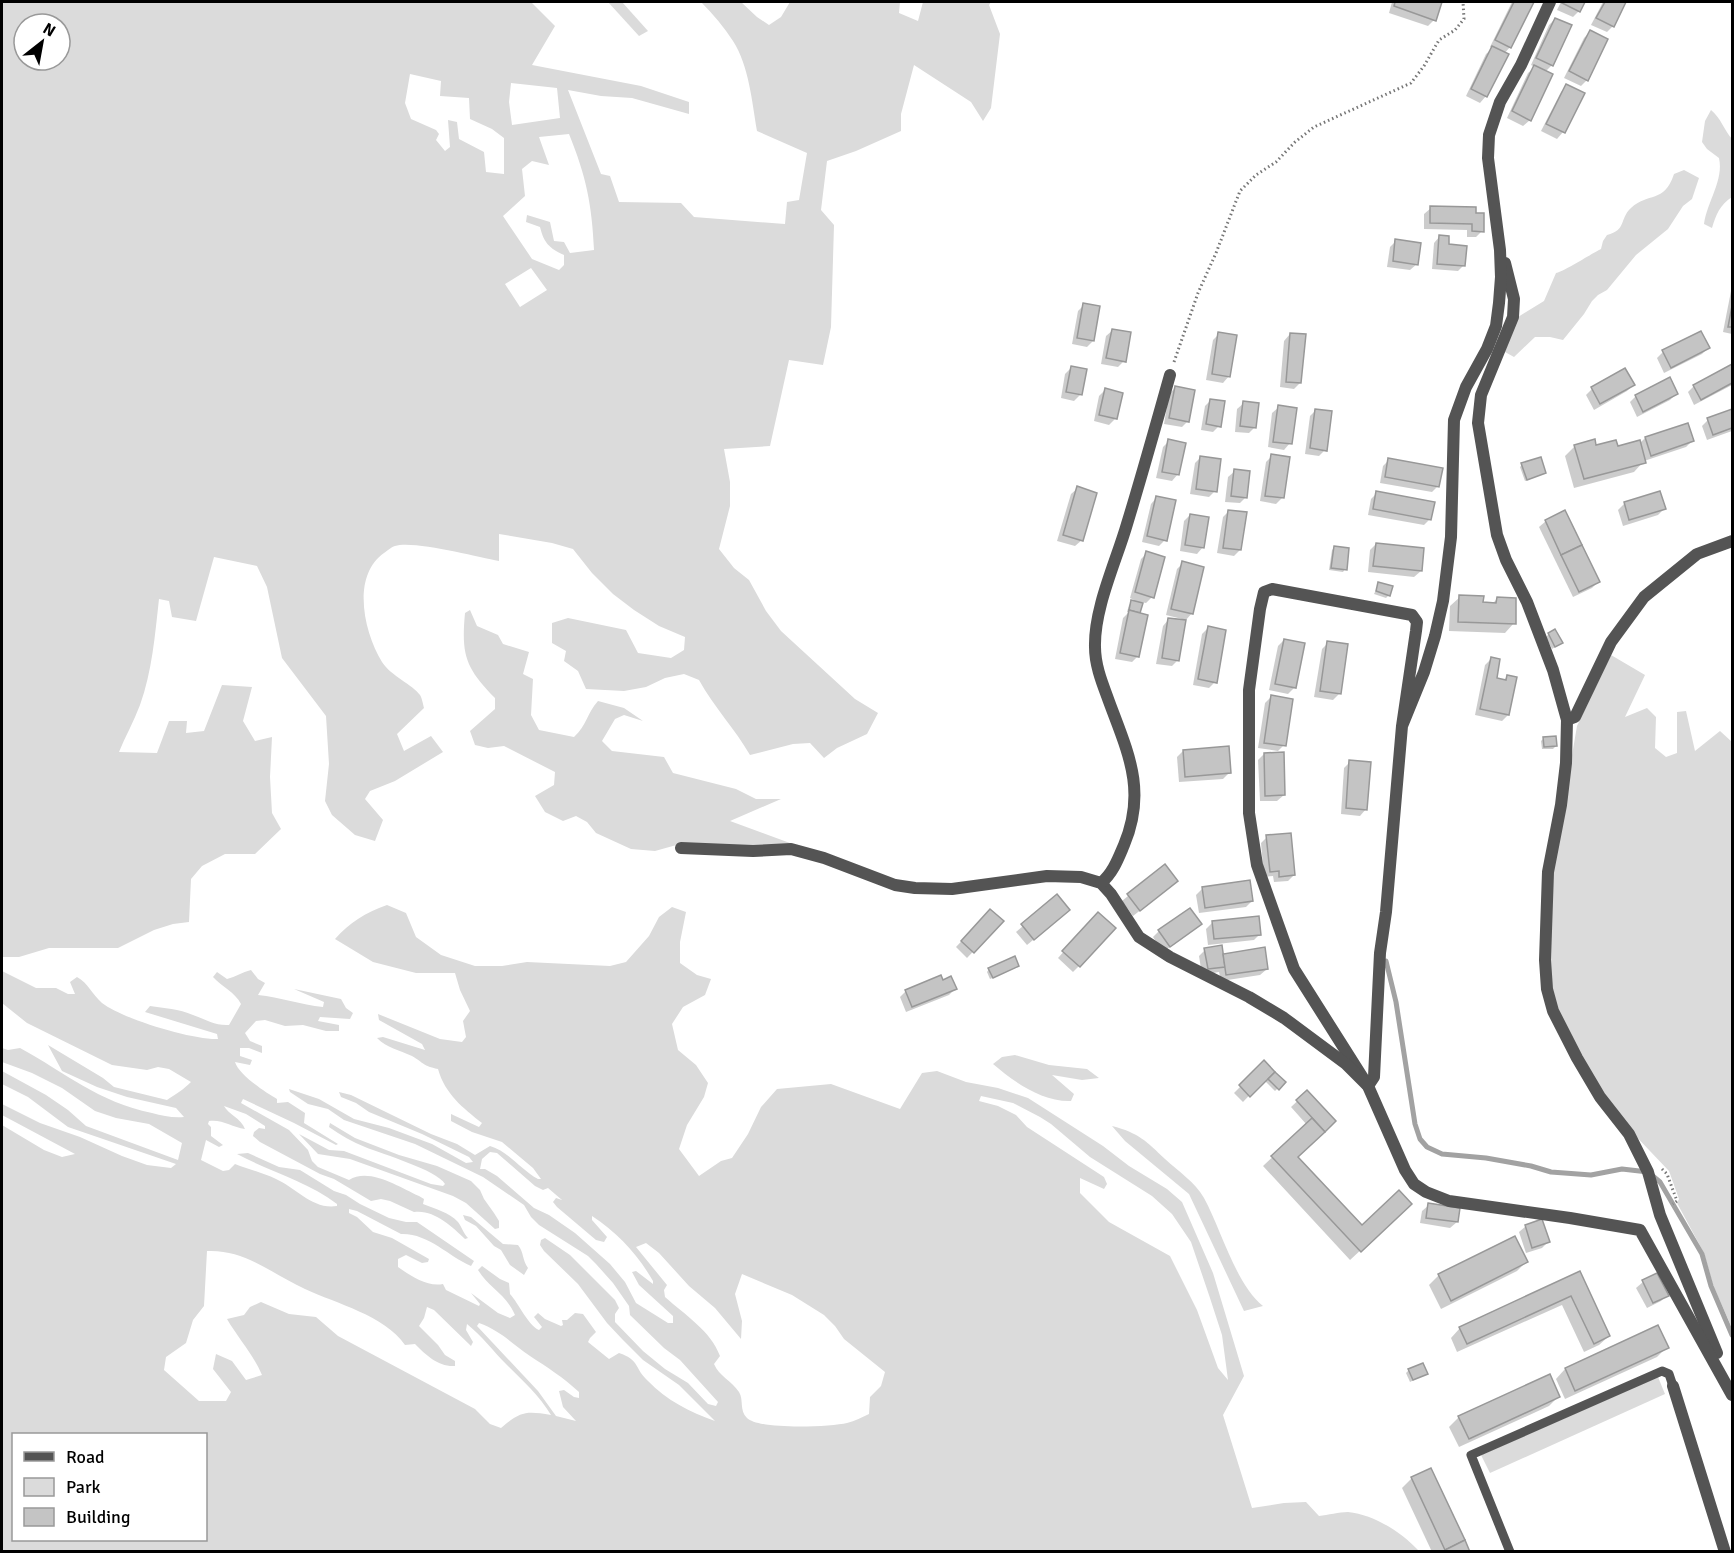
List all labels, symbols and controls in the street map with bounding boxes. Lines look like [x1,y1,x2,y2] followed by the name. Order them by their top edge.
[12,12,72,72] north arrow
[39,19,59,41] text: N
[12,1433,207,1541] legend
[66,1446,105,1468] text: Road
[66,1476,101,1498] text: Park
[66,1506,130,1528] text: Building

